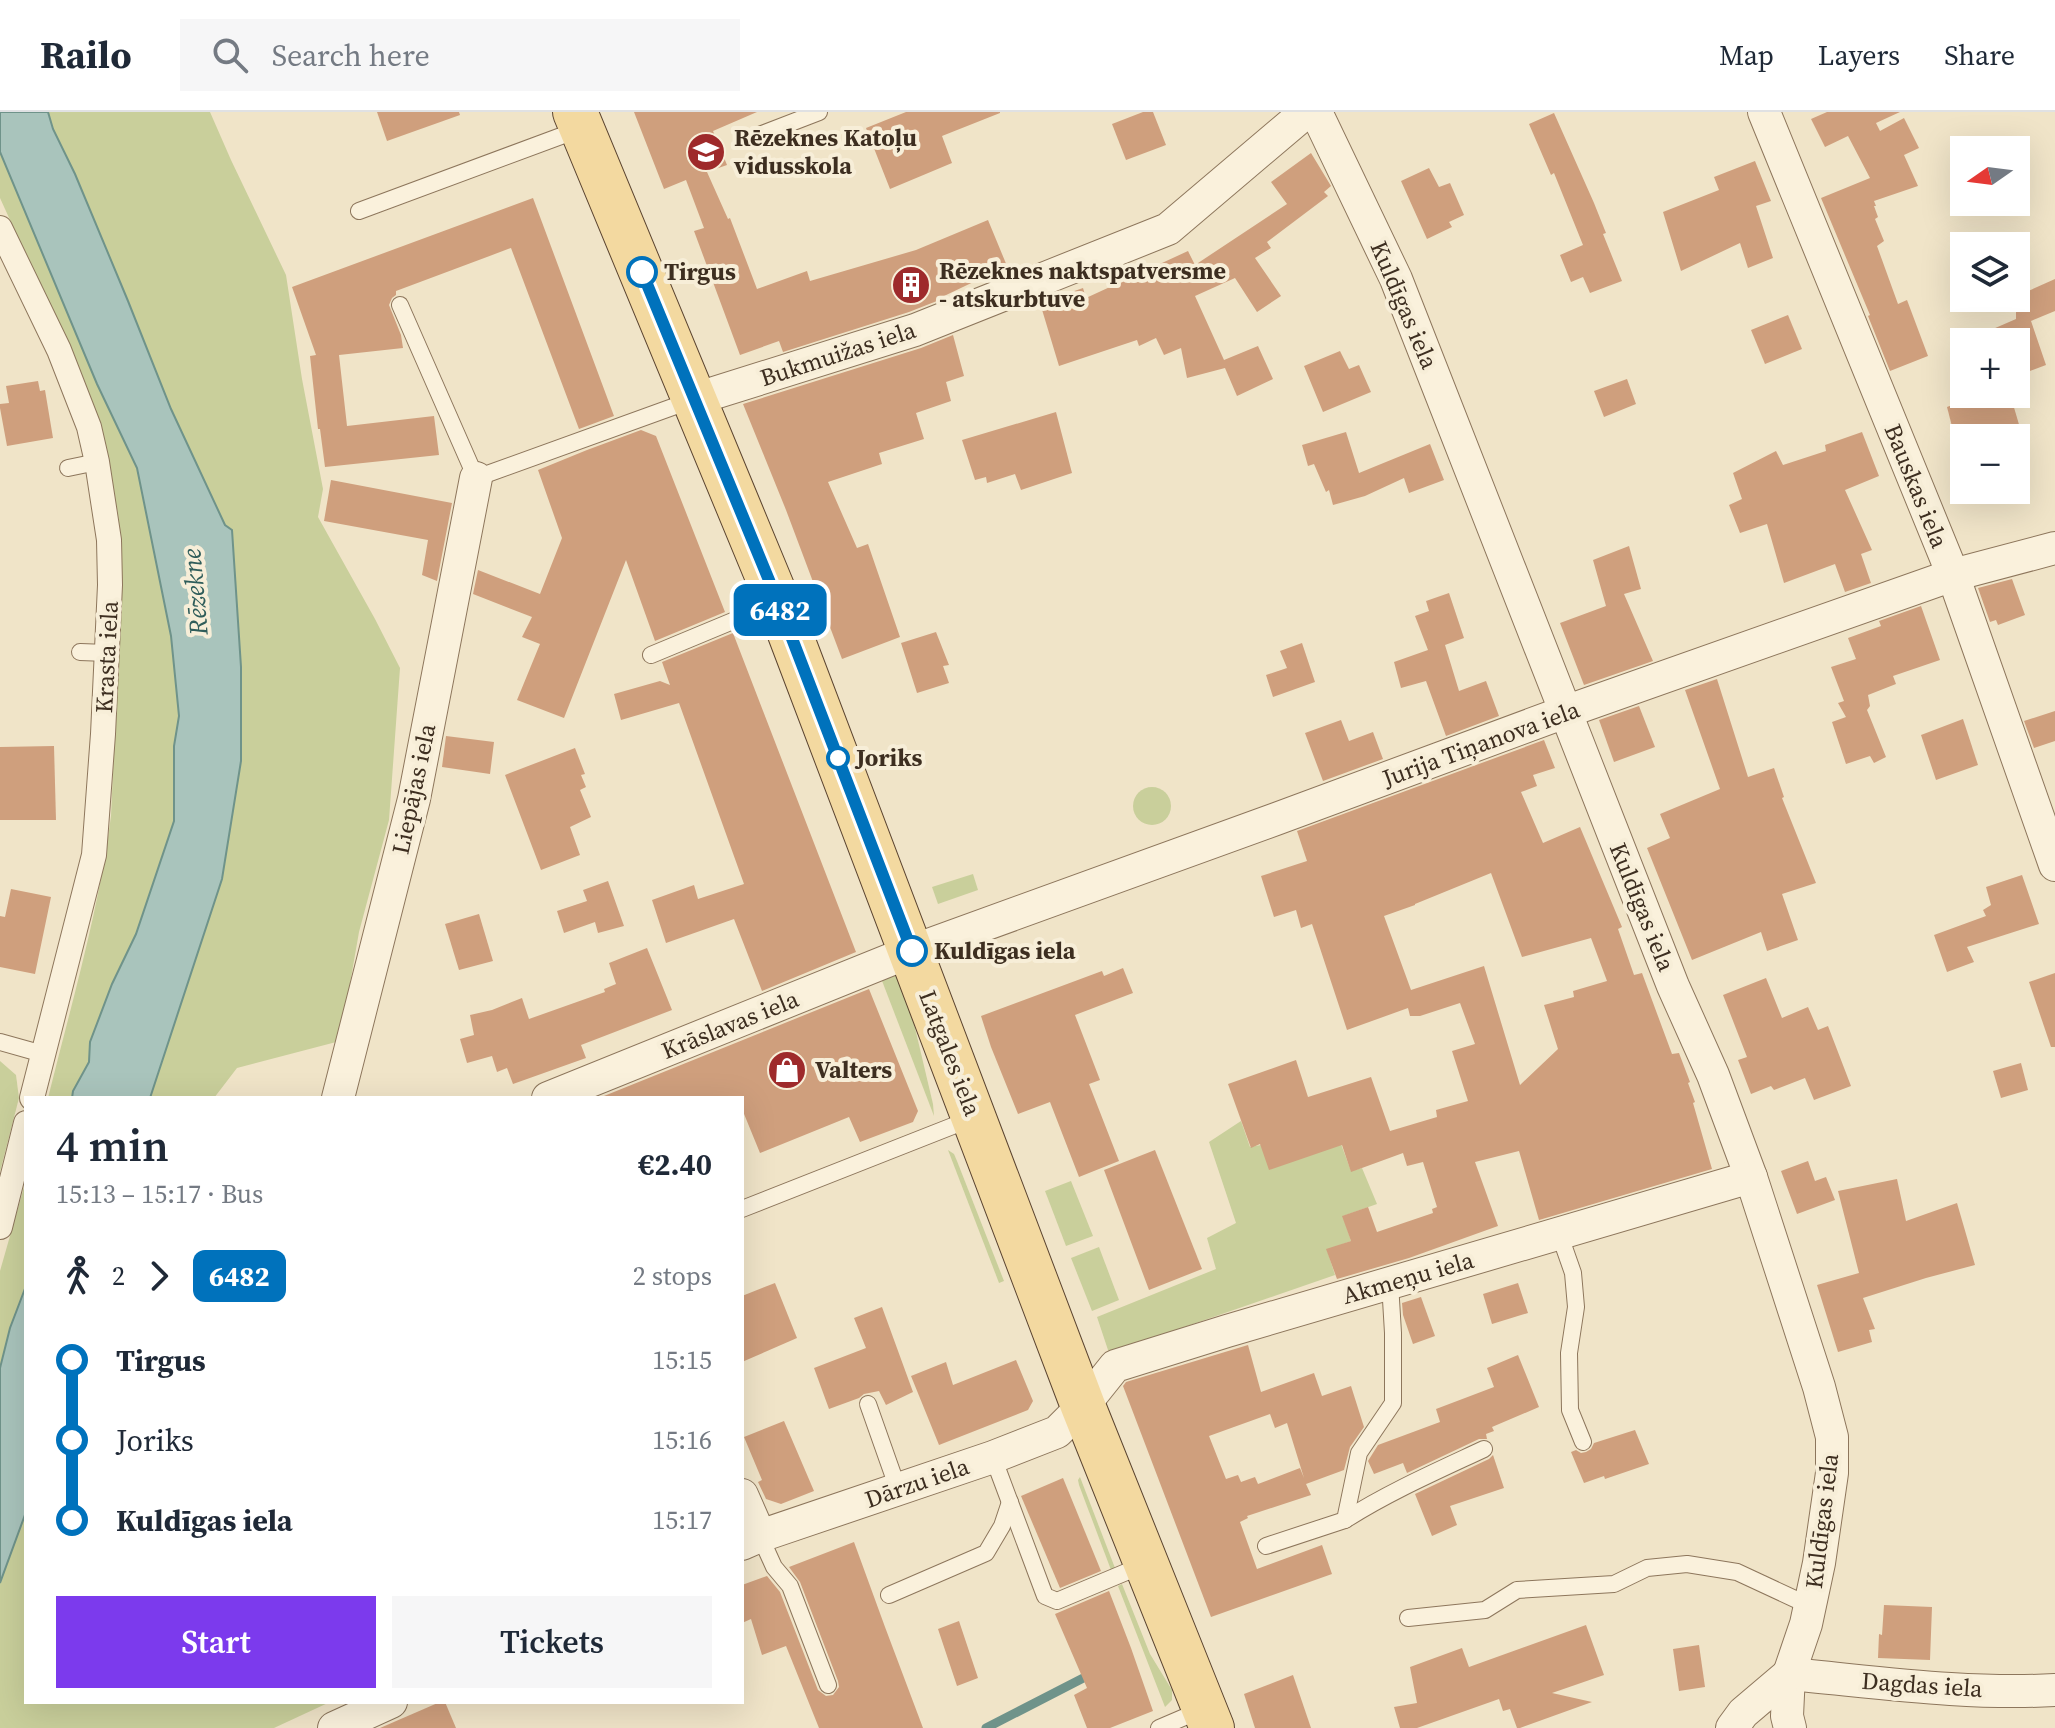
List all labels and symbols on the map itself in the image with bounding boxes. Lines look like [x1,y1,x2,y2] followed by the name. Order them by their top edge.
[733,121,917,182] place label: Rēzeknes Katoļu vidusskola
[685,131,727,173] school or university icon: Rēzeknes Katoļu vidusskola
[1950,136,2030,216] north arrow
[1363,236,1446,374] street label: Kuldīgas iela
[939,254,1226,315] place label: Rēzeknes naktspatversme - atskurbtuve
[664,255,736,288] place label: Tirgus
[627,257,657,287] marker: Tirgus
[890,264,932,306] building icon: Rēzeknes naktspatversme - atskurbtuve
[756,313,921,394] street label: Bukmuižas iela
[1877,419,1957,553] street label: Bauskas iela
[173,547,217,638] water label: Rēzekne
[724,584,836,636] line badge: 6482
[87,599,126,714] street label: Krasta iela
[1377,692,1585,795] street label: Jurija Tiņanova iela
[384,720,444,857] street label: Liepājas iela
[854,741,922,774] place label: Joriks
[827,747,849,769] marker: Joriks
[1602,838,1684,977] street label: Kuldīgas iela
[934,934,1076,967] place label: Kuldīgas iela
[897,936,927,966] marker: Kuldīgas iela
[656,982,804,1067] street label: Krāslavas iela
[911,985,990,1121] street label: Latgales iela
[766,1049,808,1091] shop icon: Valters
[815,1053,892,1086] place label: Valters
[1338,1243,1478,1312] street label: Akmeņu iela
[860,1449,974,1516] street label: Dārzu iela
[1797,1451,1846,1590] street label: Kuldīgas iela
[1860,1664,1984,1705] street label: Dagdas iela

